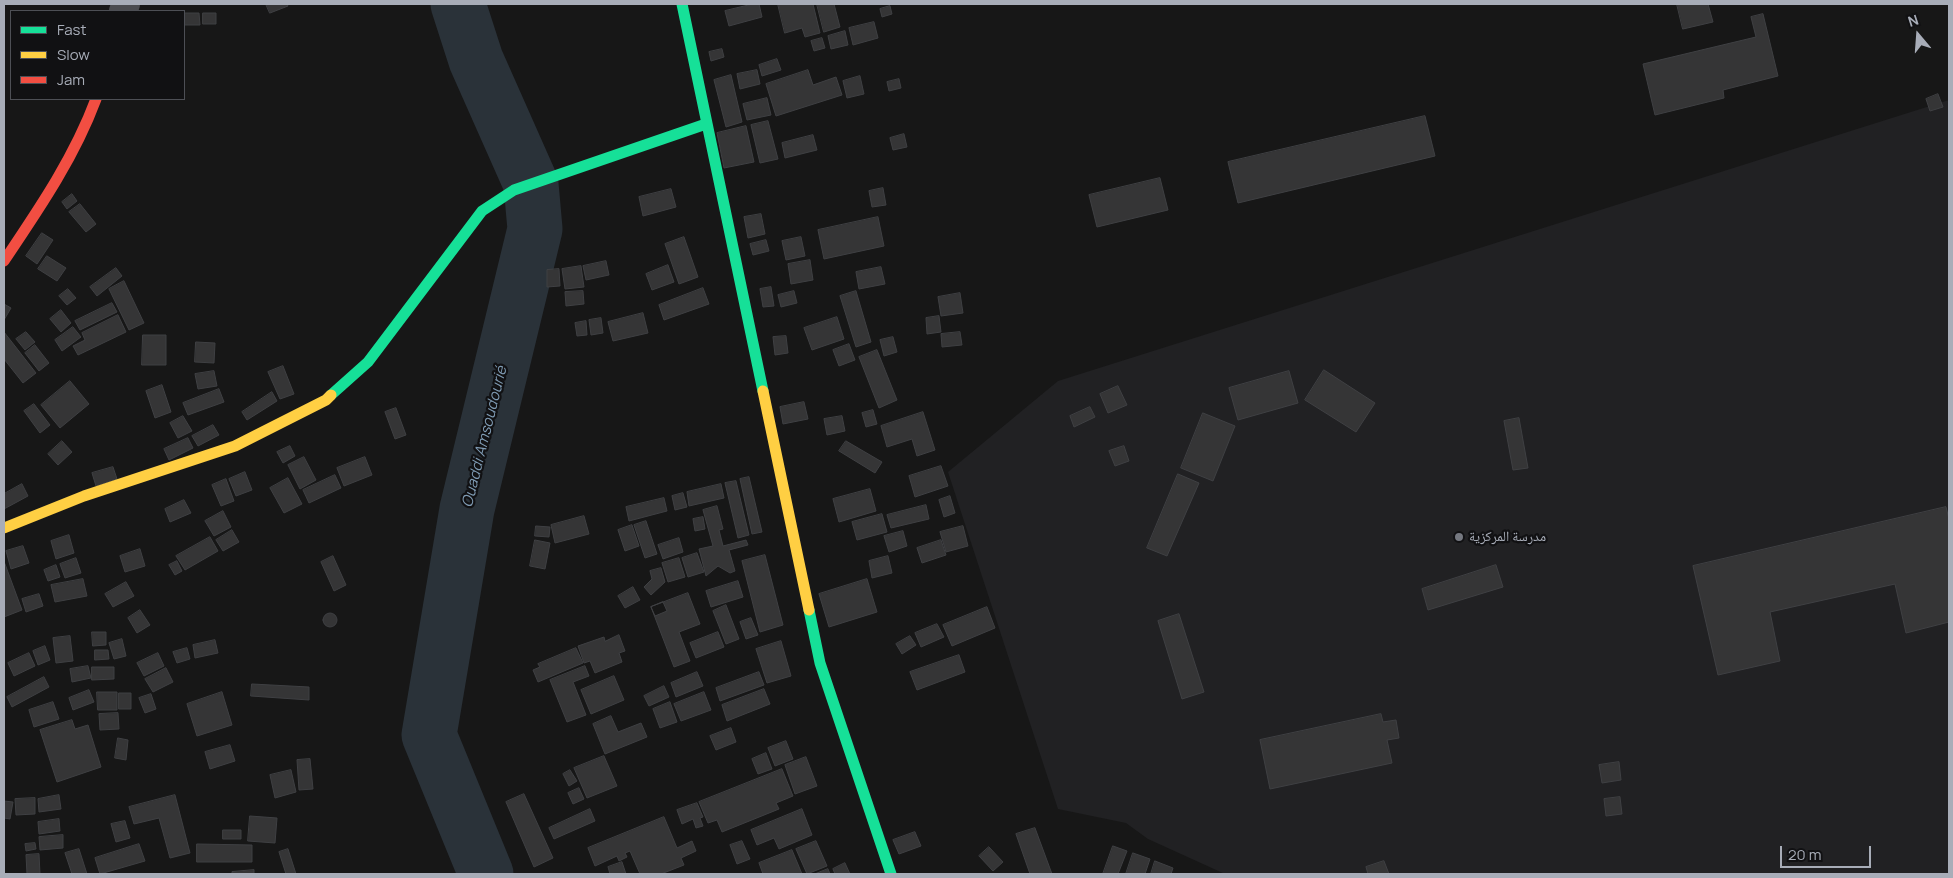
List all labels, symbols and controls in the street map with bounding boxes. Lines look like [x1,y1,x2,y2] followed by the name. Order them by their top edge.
[10,10,185,100] legend
[1893,10,1943,60] north arrow
[1905,10,1921,31] text: N
[57,19,86,40] text: Fast
[57,44,90,65] text: Slow
[57,69,85,90] text: Jam
[459,365,511,509] water label: Ouaddi Amsoudourié
[1469,529,1546,545] place label: مدرسة المركزية
[1453,531,1465,543] marker: مدرسة المركزية
[1783,836,1874,868] scale bar
[1788,844,1821,865] text: 20 m

